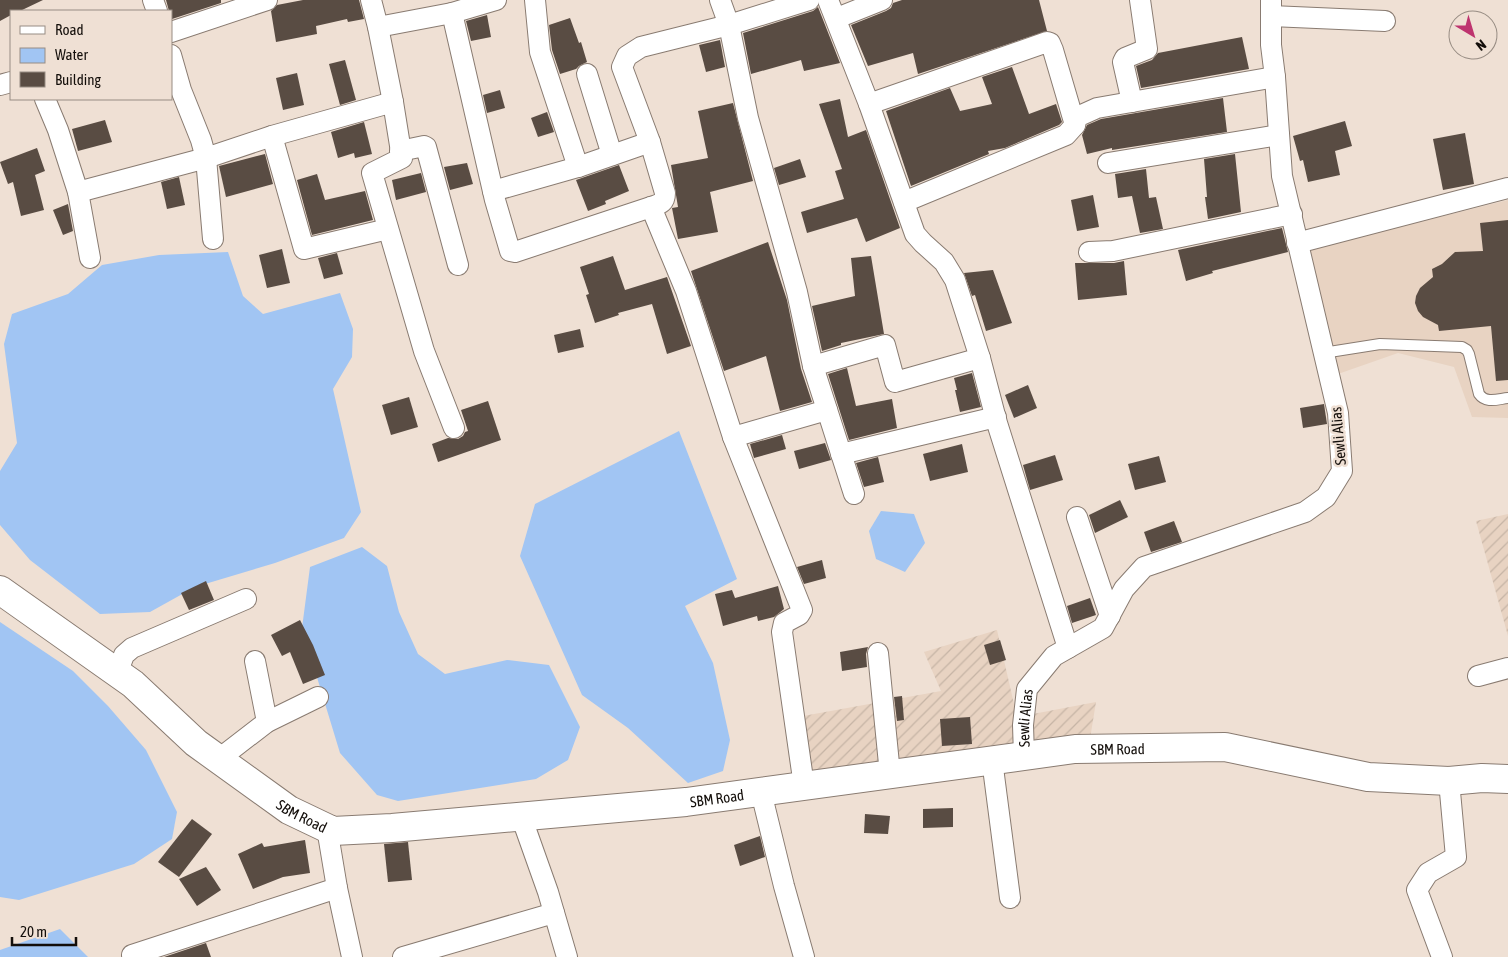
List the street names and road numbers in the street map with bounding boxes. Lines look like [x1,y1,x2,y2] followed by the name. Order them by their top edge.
[1327,406,1349,466] street label: Sewli Alias
[1015,688,1035,748] street label: Sewli Alias
[1090,740,1145,757] street label: SBM Road
[689,786,745,810] street label: SBM Road
[274,796,330,835] street label: SBM Road

